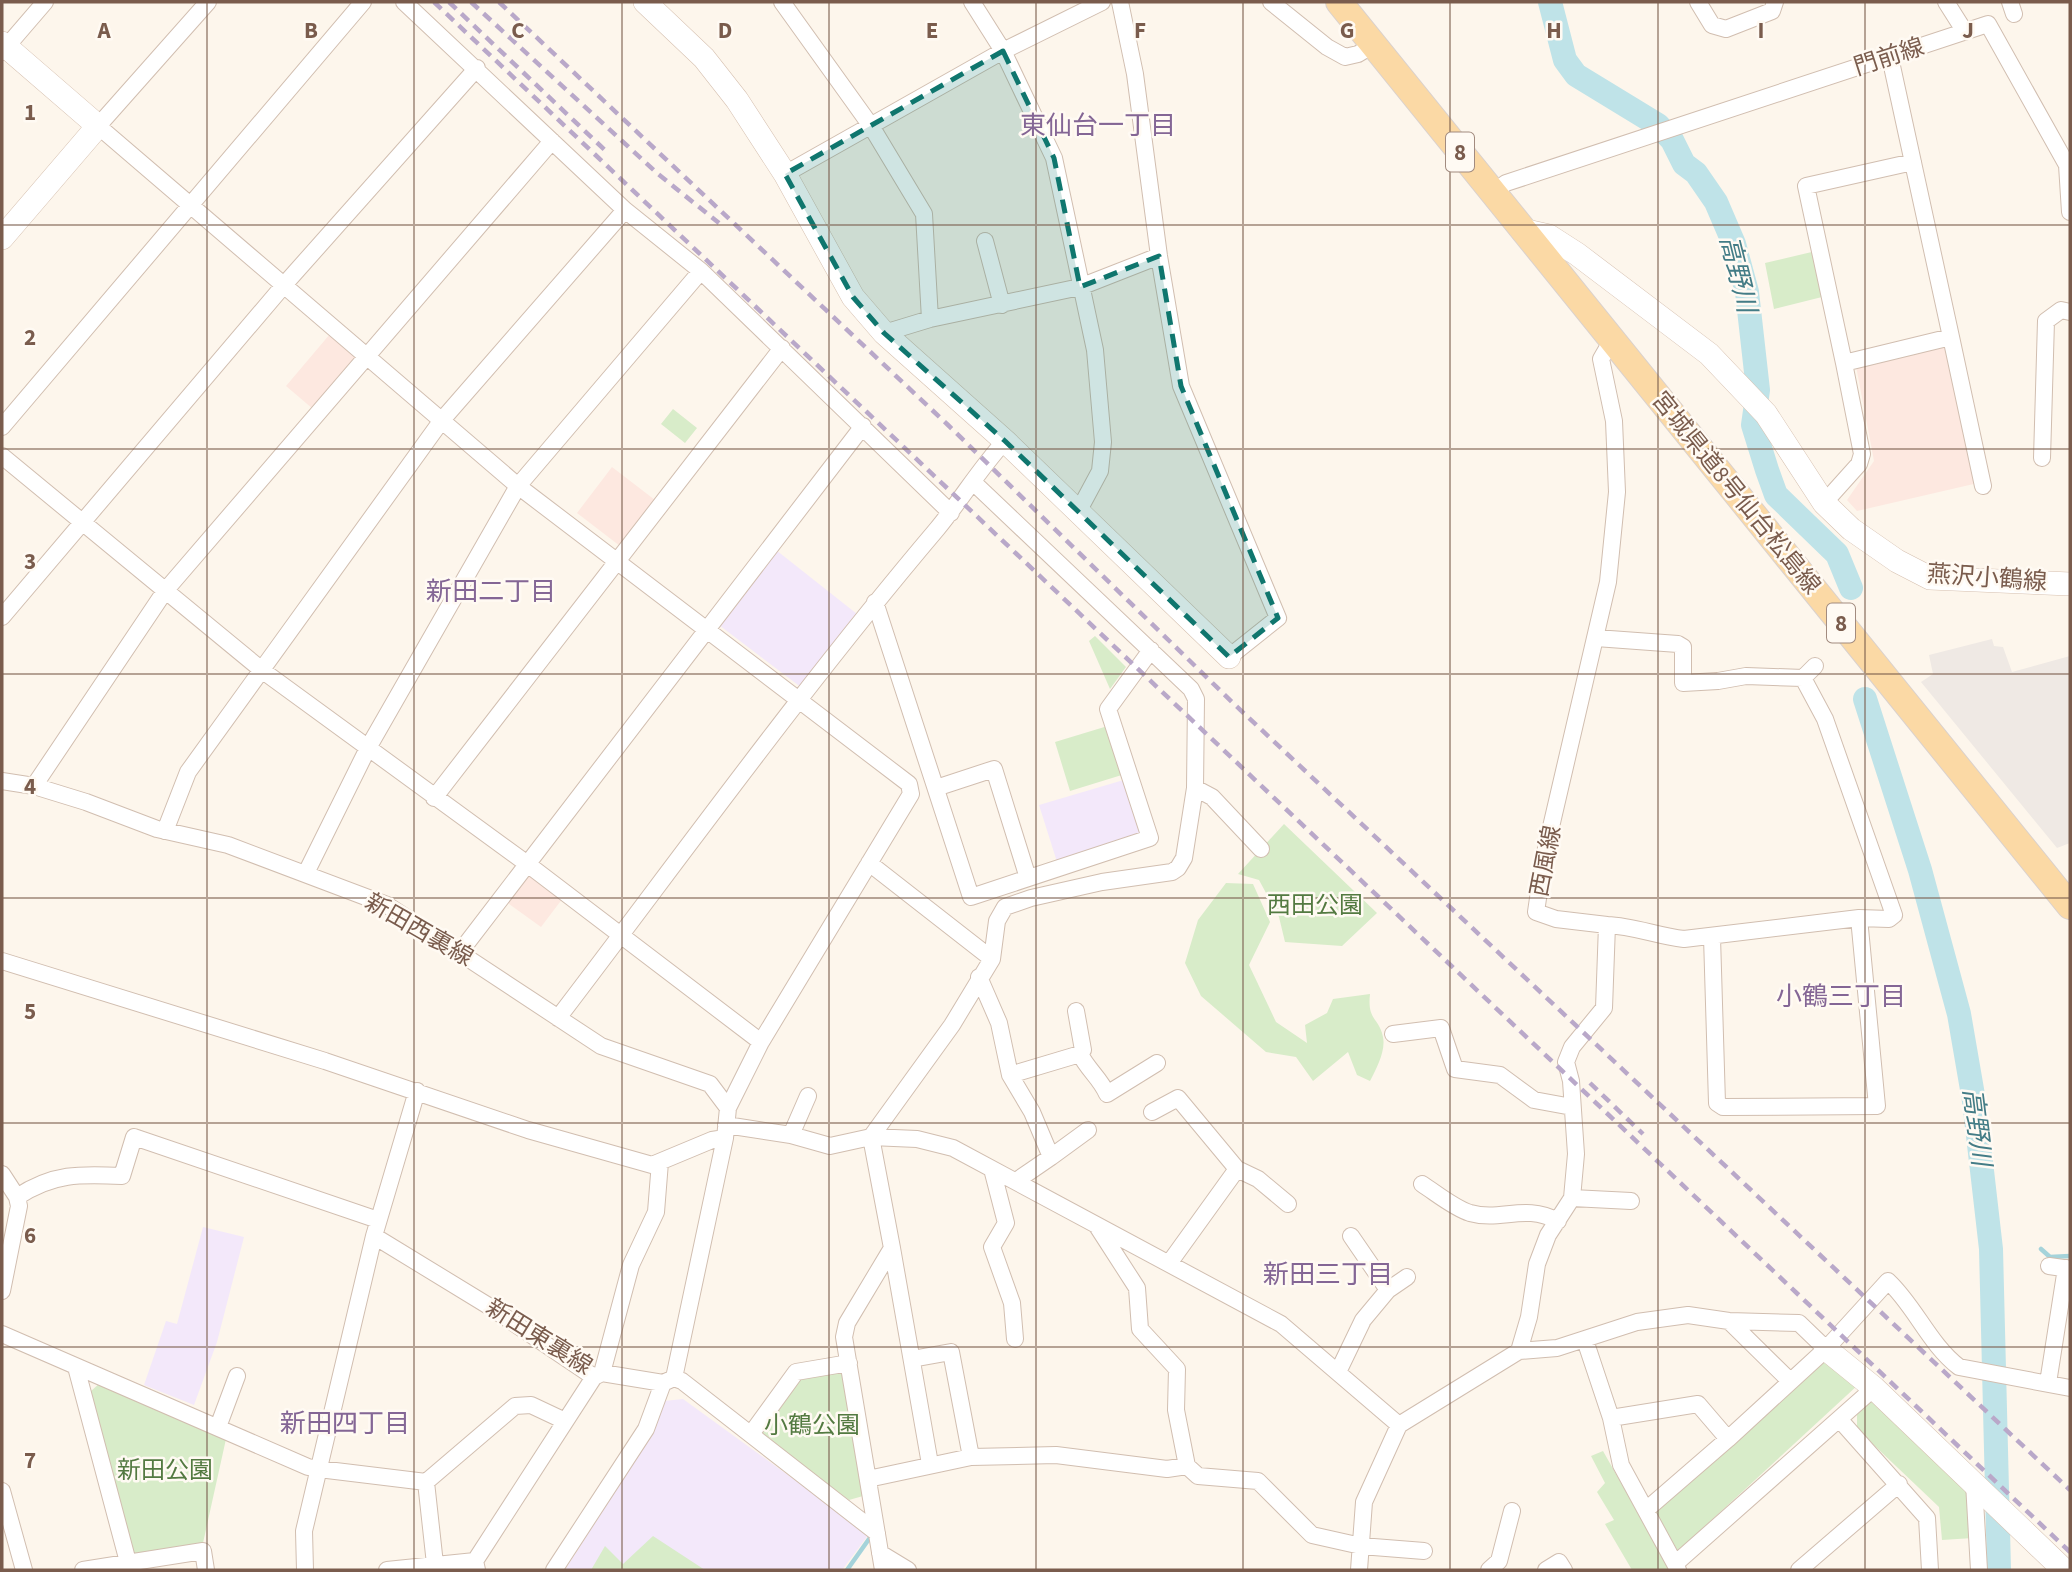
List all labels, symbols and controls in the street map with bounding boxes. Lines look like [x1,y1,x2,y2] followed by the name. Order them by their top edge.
[96,14,111,47] text: A
[304,14,318,47] text: B
[511,14,525,47] text: C
[718,14,732,47] text: D
[926,14,938,47] text: E
[1134,14,1146,47] text: F
[1340,14,1354,47] text: G
[1546,14,1562,47] text: H
[1758,14,1764,47] text: I
[1962,14,1974,47] text: J
[1849,29,1929,85] street label: 門前線
[24,96,36,129] text: 1
[1020,107,1176,144] district label: 東仙台一丁目
[1446,132,1474,172] road number: 8
[1711,232,1766,319] water label: 高野川
[24,321,36,354] text: 2
[1643,384,1829,602] street label: 宮城県道8号仙台松島線
[24,545,36,578] text: 3
[1926,556,2048,600] street label: 燕沢小鶴線
[426,573,556,610] district label: 新田二丁目
[1827,604,1855,642] road number: 8
[24,770,36,803] text: 4
[1522,822,1570,900] street label: 西風線
[358,885,480,975] street label: 新田西裏線
[1267,888,1363,923] park label: 西田公園
[1776,978,1906,1015] district label: 小鶴三丁目
[24,995,36,1028] text: 5
[1954,1086,2000,1171] water label: 高野川
[24,1219,36,1252] text: 6
[1263,1256,1393,1293] district label: 新田三丁目
[479,1290,599,1384] street label: 新田東裏線
[280,1405,410,1442] district label: 新田四丁目
[764,1408,860,1443] park label: 小鶴公園
[24,1444,36,1477] text: 7
[117,1453,213,1488] park label: 新田公園

